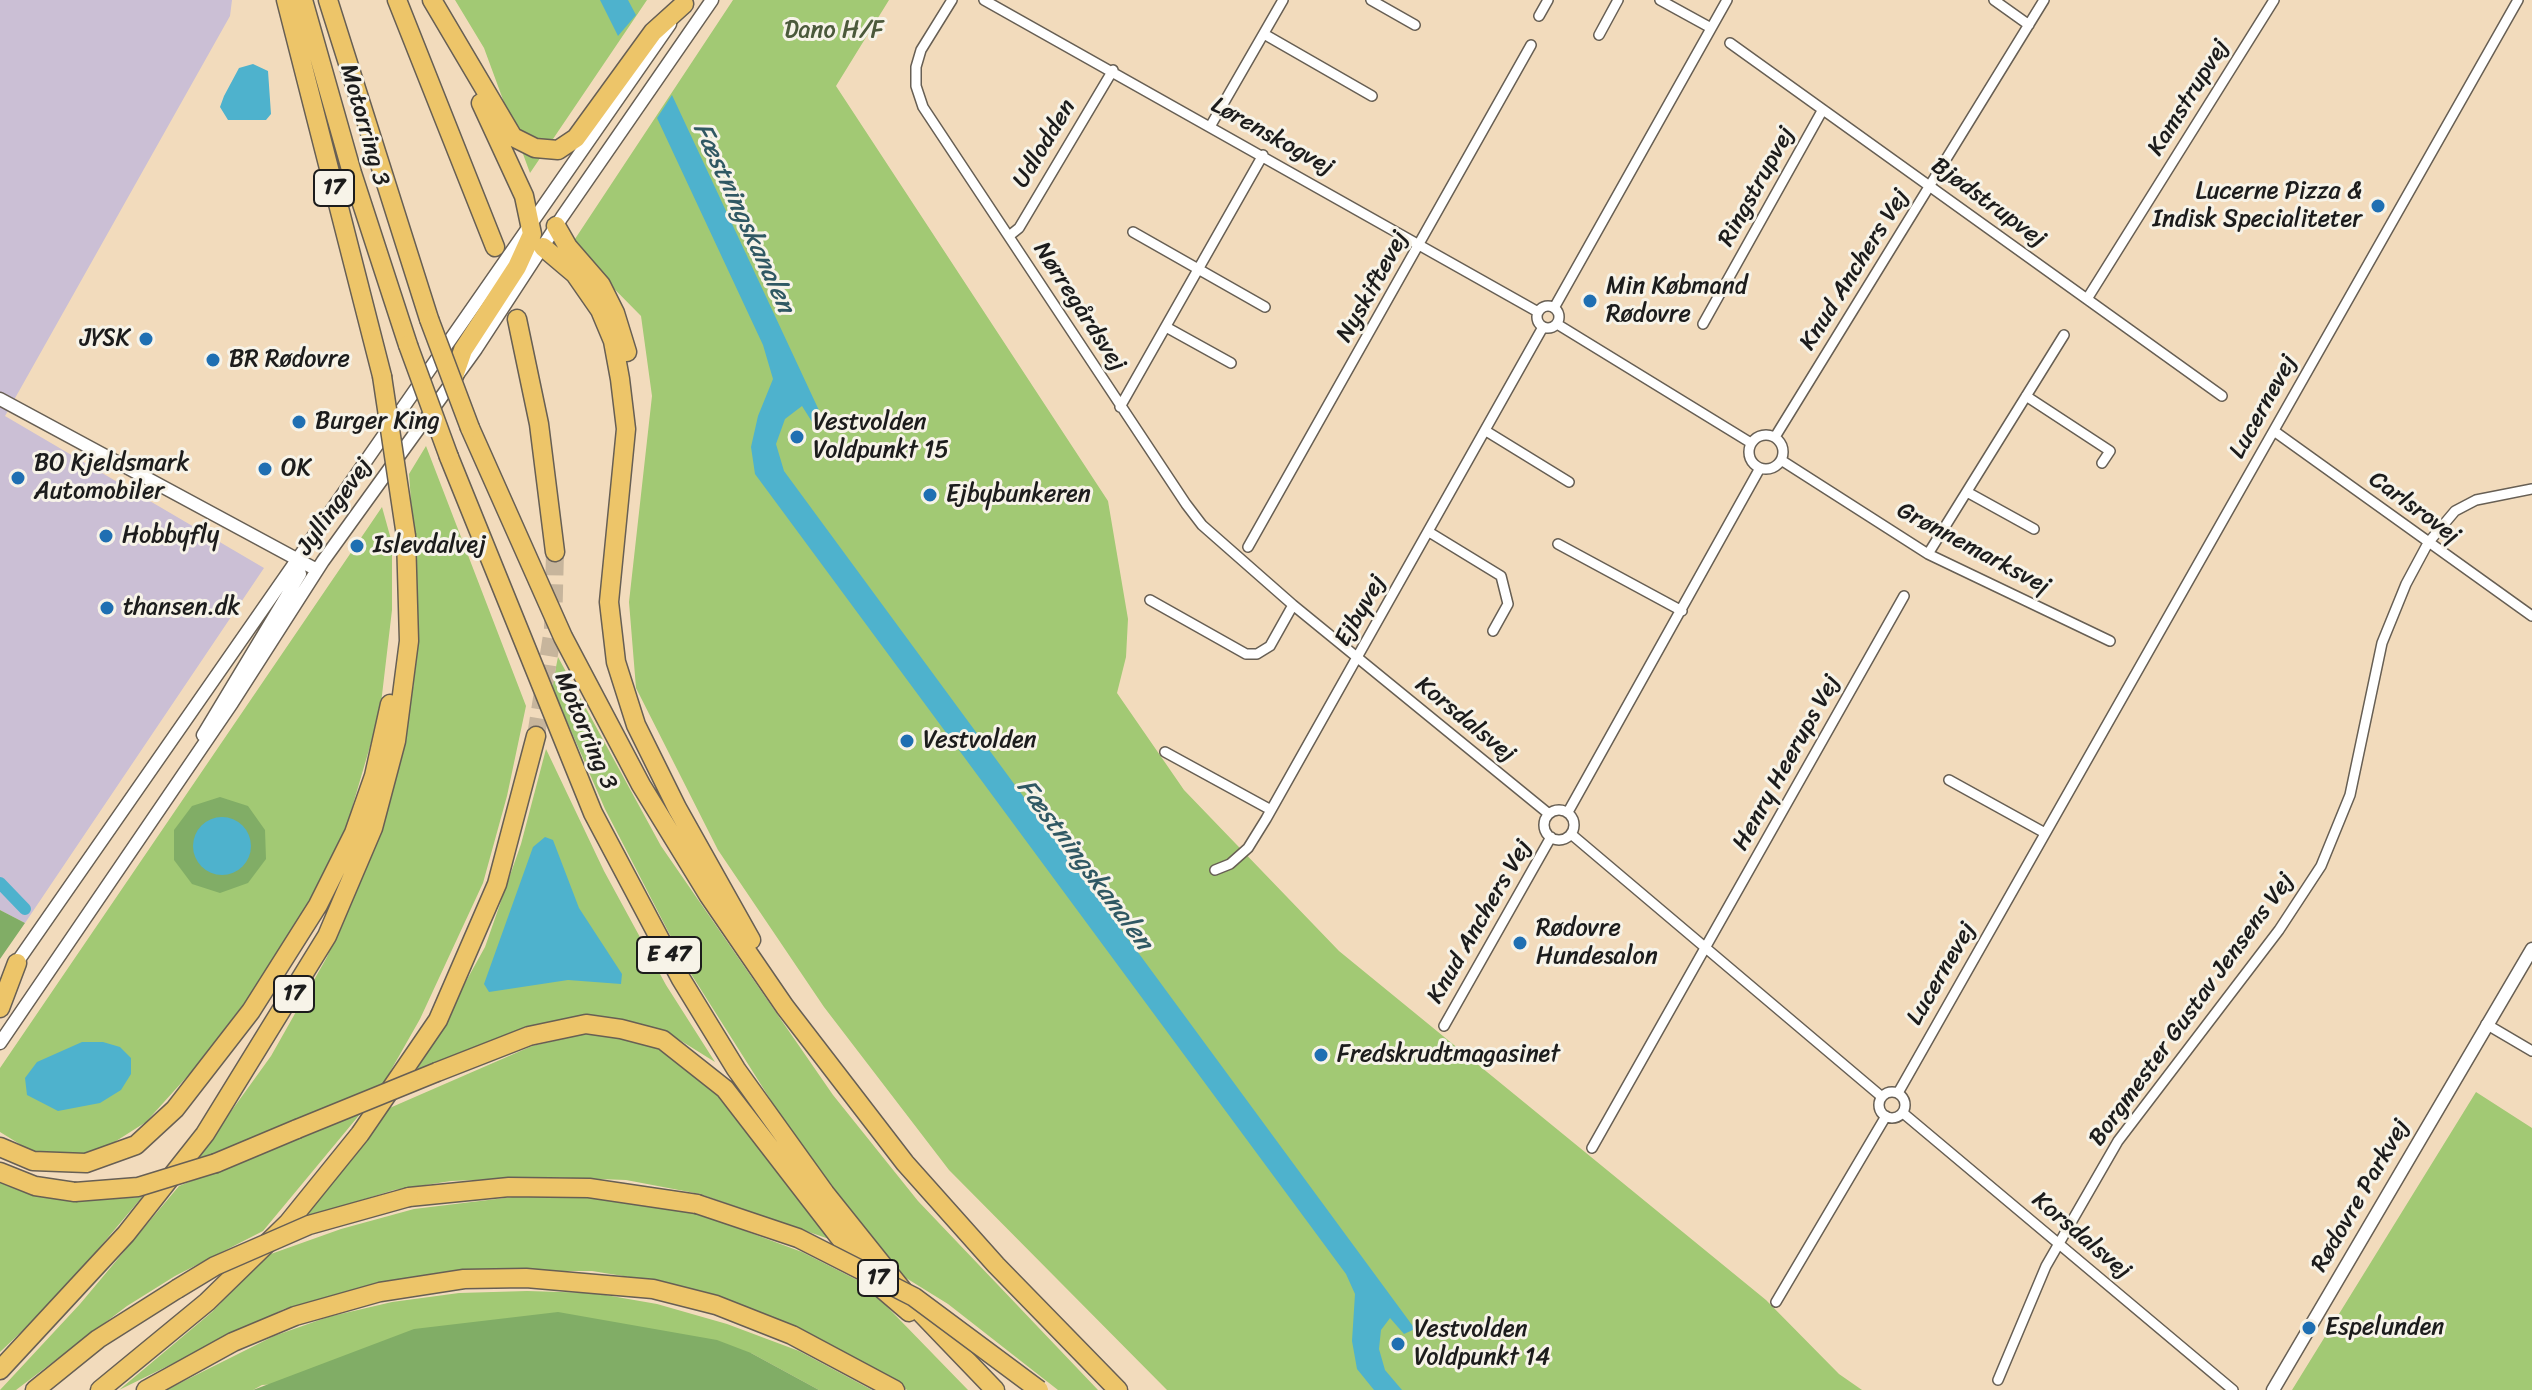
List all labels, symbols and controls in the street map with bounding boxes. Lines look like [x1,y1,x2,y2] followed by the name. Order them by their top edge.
[784,17,884,45] park label: Dano H/F
[2142,35,2236,161] street label: Kamstrupvej
[333,61,395,189] street label: Motorring 3
[1206,91,1338,183] street label: Lørenskogvej
[1007,95,1083,193] street label: Udlodden
[685,118,801,318] water label: Fæstningskanalen
[1712,122,1802,252] street label: Ringstrupvej
[1925,152,2051,254] street label: Bjødstrupvej
[314,170,354,206] road number: 17
[2153,178,2362,234] place label: Lucerne Pizza & Indisk Specialiteter
[1794,184,1916,356] street label: Knud Anchers Vej
[2369,197,2387,215] marker: Lucerne Pizza & Indisk Specialiteter
[1331,226,1415,348] street label: Nyskiftevej
[1026,237,1132,377] street label: Nørregårdsvej
[1606,273,1748,329] place label: Min Købmand Rødovre
[1581,292,1599,310] marker: Min Købmand Rødovre
[80,325,130,353] place label: JYSK
[137,330,155,348] marker: JYSK
[229,346,350,374] place label: BR Rødovre
[2224,350,2304,464] street label: Lucernevej
[204,351,222,369] marker: BR Rødovre
[315,408,440,436] place label: Burger King
[813,409,949,465] place label: Vestvolden Voldpunkt 15
[290,413,308,431] marker: Burger King
[788,428,806,446] marker: Vestvolden Voldpunkt 15
[34,450,189,506] place label: BO Kjeldsmark Automobiler
[291,453,379,561] street label: Jyllingevej
[281,455,311,483] place label: OK
[256,460,274,478] marker: OK
[2363,465,2465,551] street label: Carlsrovej
[9,469,27,487] marker: BO Kjeldsmark Automobiler
[946,481,1091,509] place label: Ejbybunkeren
[921,486,939,504] marker: Ejbybunkeren
[1892,497,2054,601] street label: Grønnemarksvej
[122,522,219,550] place label: Hobbyfly
[97,527,115,545] marker: Hobbyfly
[373,532,486,560] place label: Islevdalvej
[348,537,366,555] marker: Islevdalvej
[1329,570,1393,652] street label: Ejbyvej
[123,594,240,622] place label: thansen.dk
[98,599,116,617] marker: thansen.dk
[547,668,623,794] street label: Motorring 3
[1727,670,1847,856] street label: Henry Heerups Vej
[1409,671,1521,769] street label: Korsdalsvej
[923,727,1037,755] place label: Vestvolden
[898,732,916,750] marker: Vestvolden
[1009,773,1159,957] water label: Fæstningskanalen
[1421,835,1539,1009] street label: Knud Anchers Vej
[2083,868,2301,1152] street label: Borgmester Gustav Jensens Vej
[1536,915,1658,971] place label: Rødovre Hundesalon
[1901,917,1983,1031] street label: Lucernevej
[1511,934,1529,952] marker: Rødovre Hundesalon
[637,937,701,973] road number: E 47
[274,976,314,1012] road number: 17
[1337,1041,1560,1069] place label: Fredskrudtmagasinet
[1312,1046,1330,1064] marker: Fredskrudtmagasinet
[2306,1114,2416,1278] street label: Rødovre Parkvej
[2025,1186,2137,1286] street label: Korsdalsvej
[858,1260,898,1296] road number: 17
[2325,1314,2444,1342] place label: Espelunden
[1414,1316,1550,1372] place label: Vestvolden Voldpunkt 14
[2300,1319,2318,1337] marker: Espelunden
[1389,1335,1407,1353] marker: Vestvolden Voldpunkt 14

